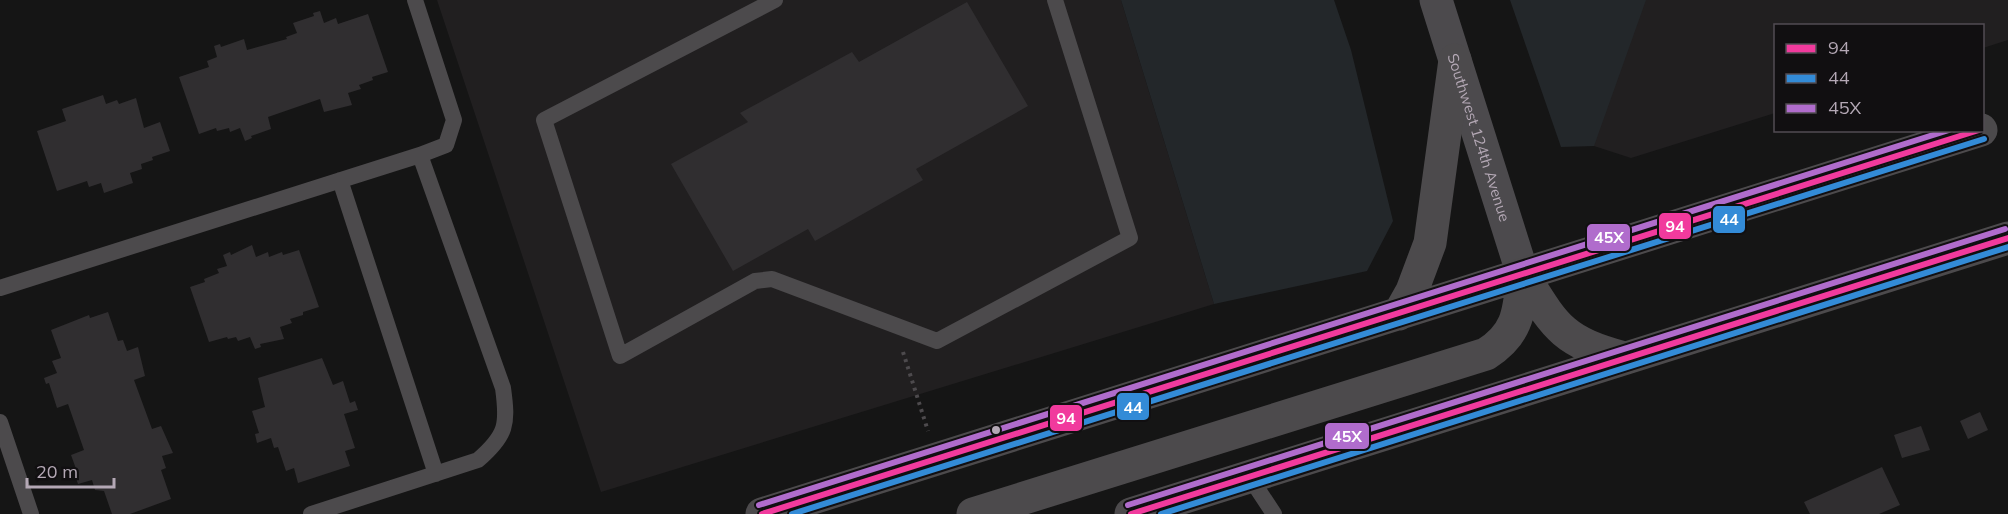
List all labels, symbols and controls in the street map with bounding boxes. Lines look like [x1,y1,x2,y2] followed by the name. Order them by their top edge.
[1774,24,1984,132] legend
[1828,36,1850,59] text: 94
[1444,51,1515,224] street label: Southwest 124th Avenue
[1828,66,1850,89] text: 44
[1828,96,1862,119] text: 45X
[1712,205,1746,234] line badge: 44
[1719,209,1739,229] text: 44
[1658,212,1692,240] line badge: 94
[1665,216,1685,236] text: 94
[1586,223,1631,252] line badge: 45X
[1594,227,1624,247] text: 45X
[1116,392,1150,421] line badge: 44
[1123,397,1143,417] text: 44
[1049,404,1083,432] line badge: 94
[1056,408,1076,428] text: 94
[1324,422,1370,450] line badge: 45X
[990,424,1002,436] unlabelled marker
[1332,426,1362,446] text: 45X
[27,451,114,489] scale bar
[36,460,78,483] text: 20 m

